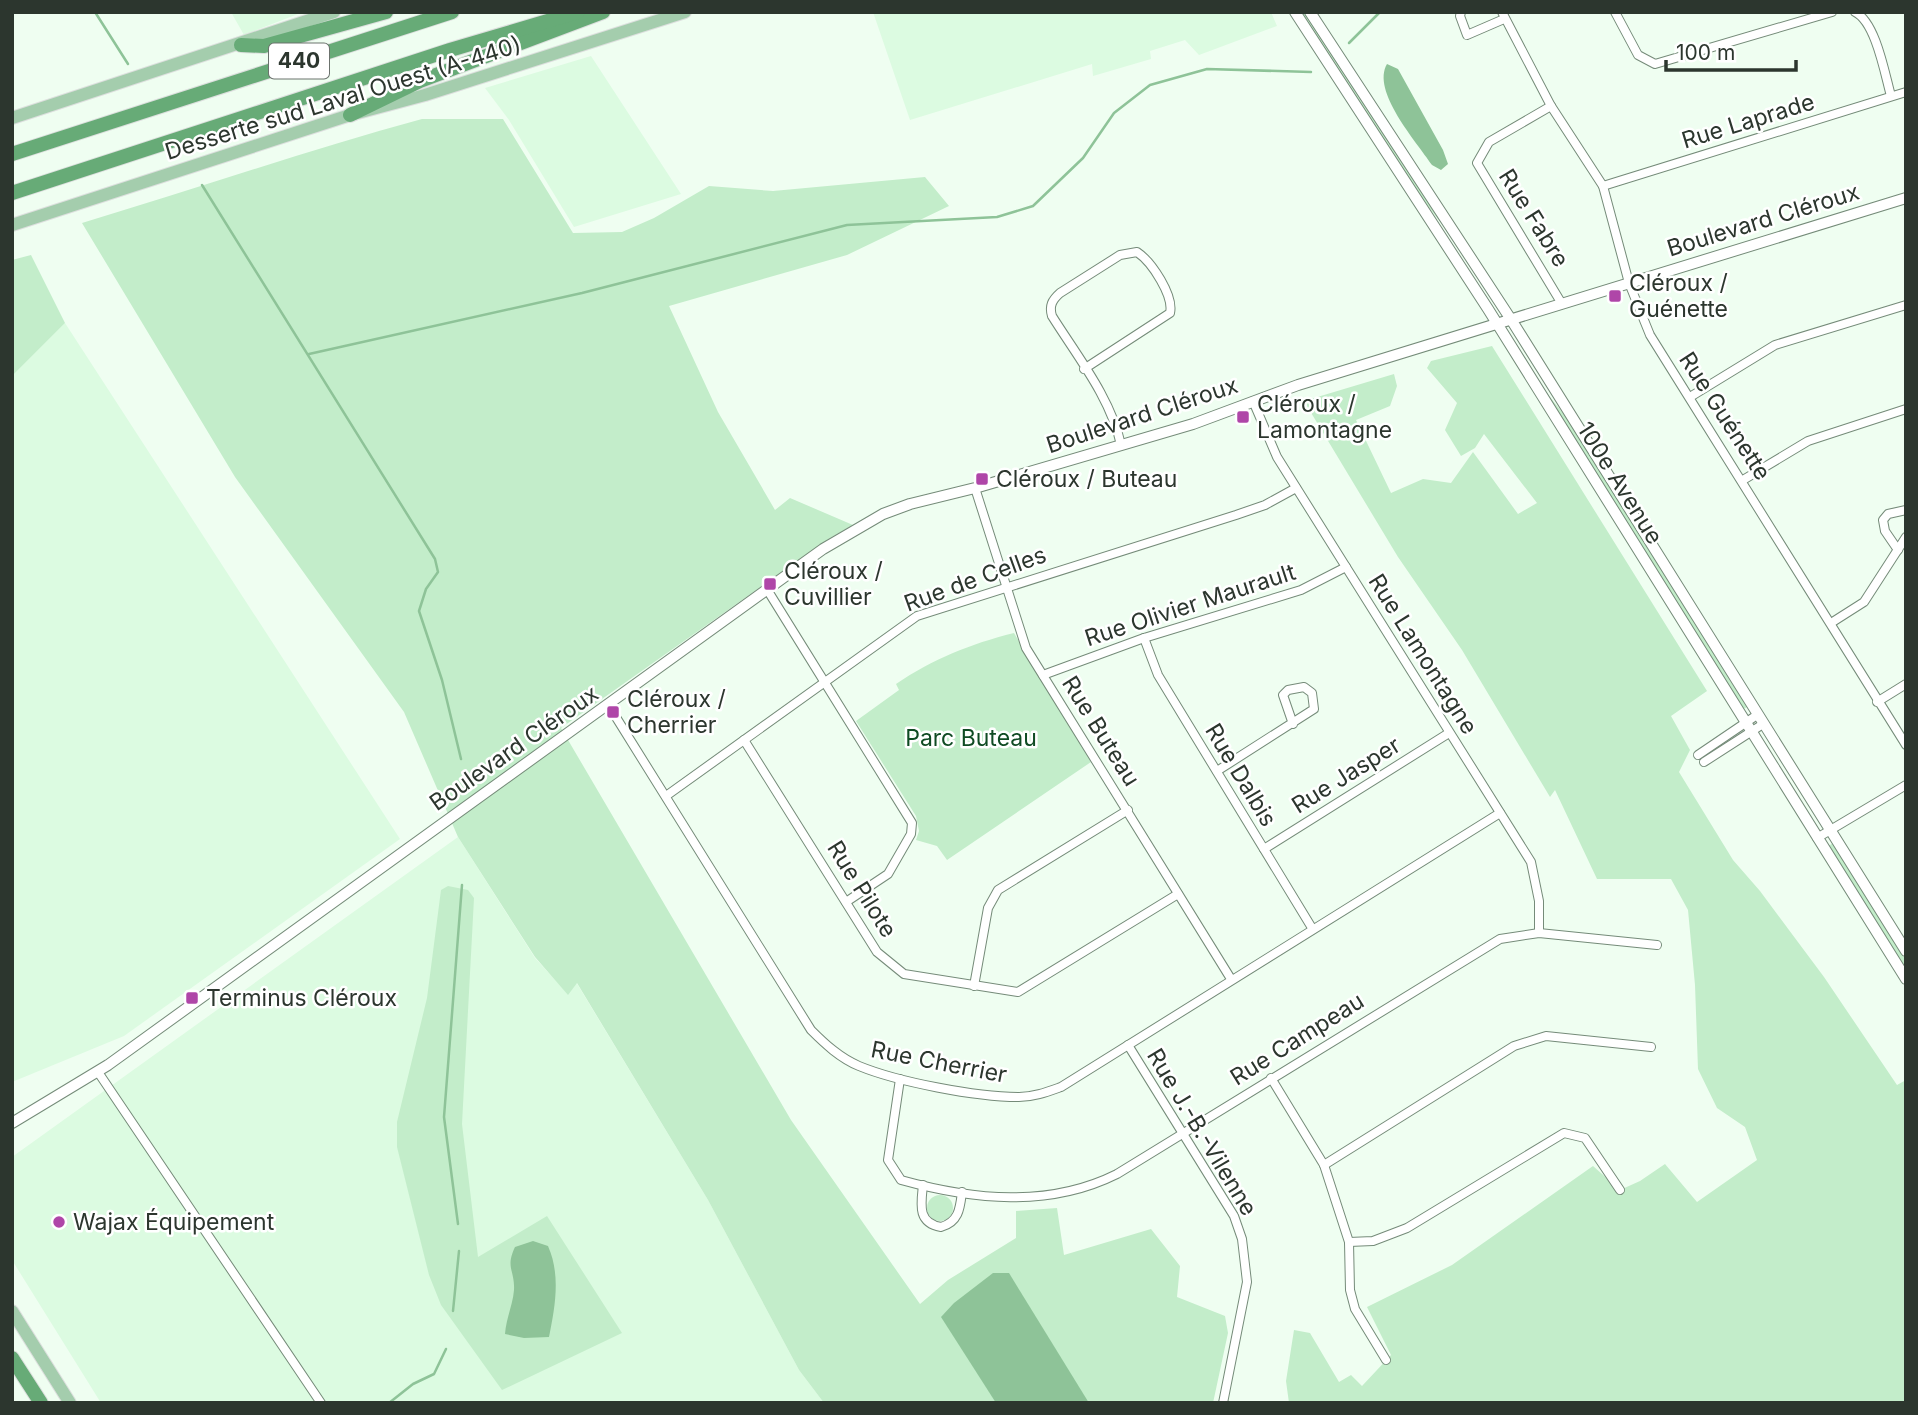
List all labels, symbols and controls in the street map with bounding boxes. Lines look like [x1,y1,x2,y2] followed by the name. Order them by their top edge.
[1666,28,1796,72] scale bar
[162,30,524,166] street label: Desserte sud Laval Ouest (A-440)
[1676,40,1735,65] text: 100 m
[269,43,329,78] road number: 440
[1678,88,1818,154] street label: Rue Laprade
[1493,164,1575,272] street label: Rue Fabre
[1663,177,1863,263] street label: Boulevard Cléroux
[1629,269,1728,323] place label: Cléroux / Guénette
[1607,288,1623,304] marker: Cléroux / Guénette
[1673,347,1777,485] street label: Rue Guénette
[1043,371,1241,459] street label: Boulevard Cléroux
[1257,390,1392,444] place label: Cléroux / Lamontagne
[1235,409,1251,425] marker: Cléroux / Lamontagne
[1571,417,1669,549] street label: 100e Avenue
[996,465,1177,493] place label: Cléroux / Buteau
[974,471,990,487] marker: Cléroux / Buteau
[900,540,1050,618] street label: Rue de Celles
[784,557,883,611] place label: Cléroux / Cuvillier
[1081,558,1299,652] street label: Rue Olivier Maurault
[1363,569,1483,739] street label: Rue Lamontagne
[762,576,778,592] marker: Cléroux / Cuvillier
[1056,671,1146,791] street label: Rue Buteau
[424,679,604,817] street label: Boulevard Cléroux
[627,685,726,739] place label: Cléroux / Cherrier
[605,704,621,720] marker: Cléroux / Cherrier
[1199,718,1283,832] street label: Rue Dalbis
[905,724,1037,752] park label: Parc Buteau
[1287,730,1406,819] street label: Rue Jasper
[821,836,903,942] street label: Rue Pilote
[206,984,397,1012] place label: Terminus Cléroux
[1225,987,1369,1091] street label: Rue Campeau
[184,990,200,1006] marker: Terminus Cléroux
[869,1035,1010,1089] street label: Rue Cherrier
[1141,1043,1263,1221] street label: Rue J.-B.-Vilenne
[73,1208,275,1236] place label: Wajax Équipement
[51,1214,67,1230] marker: Wajax Équipement

